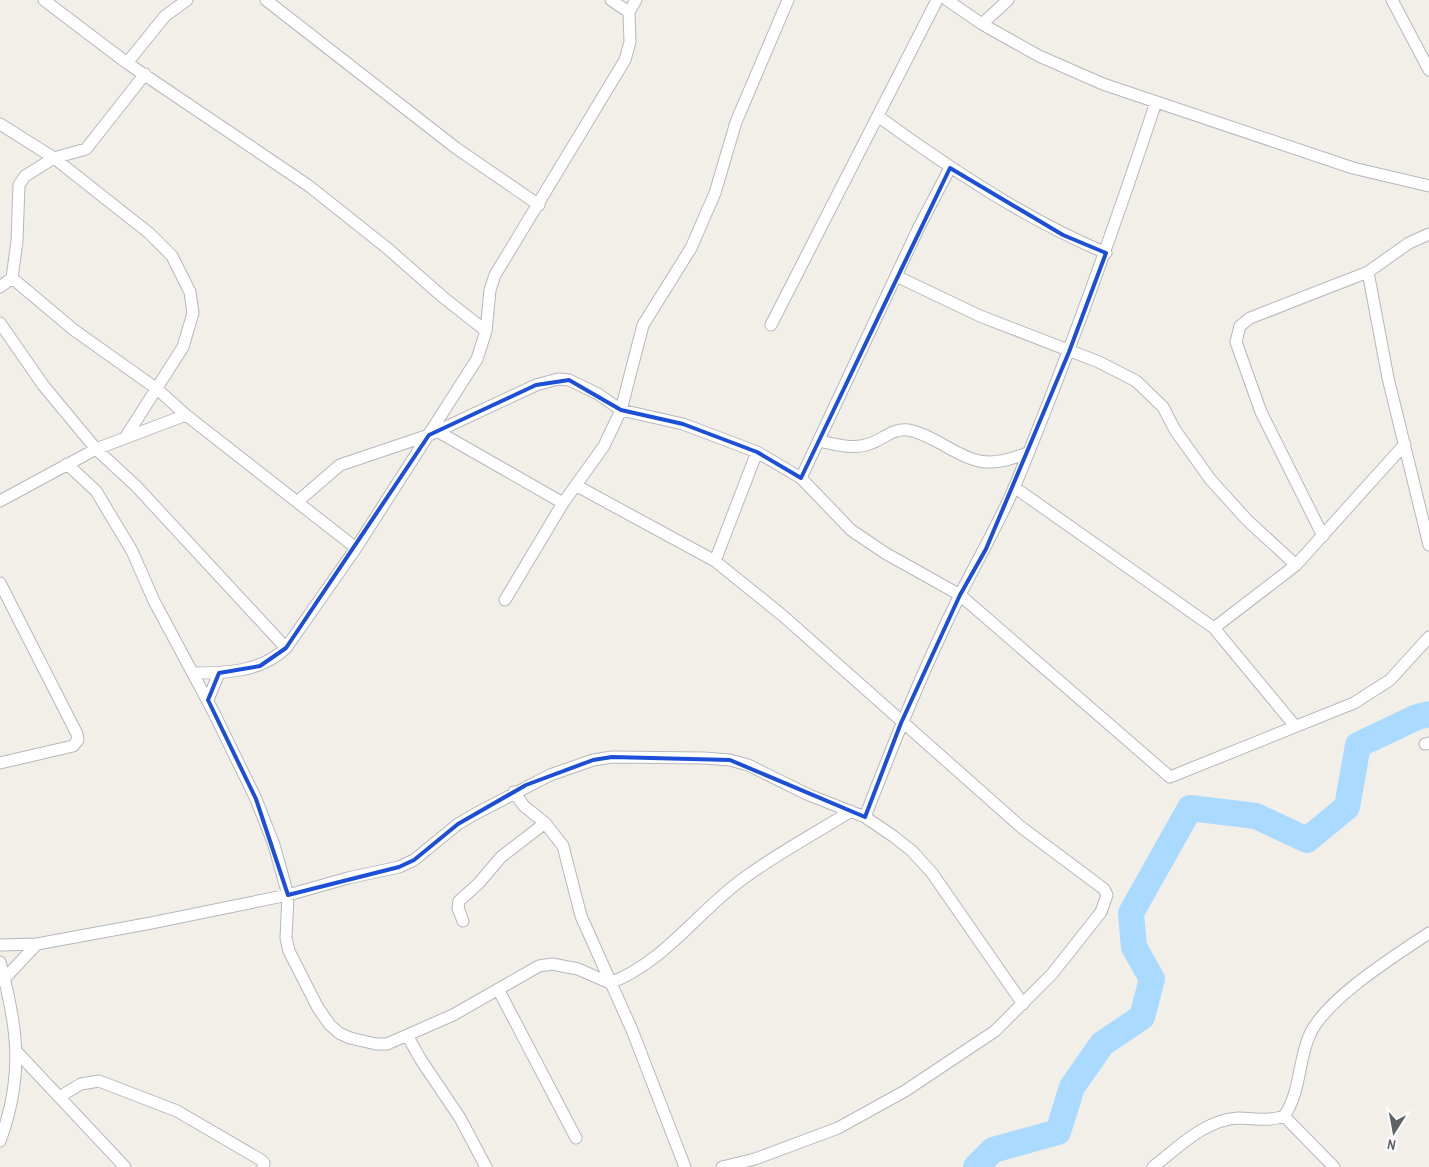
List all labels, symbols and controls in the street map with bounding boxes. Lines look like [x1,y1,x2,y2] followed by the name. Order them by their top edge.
[1369,1107,1419,1157] north arrow
[1386,1135,1397,1154] text: N

